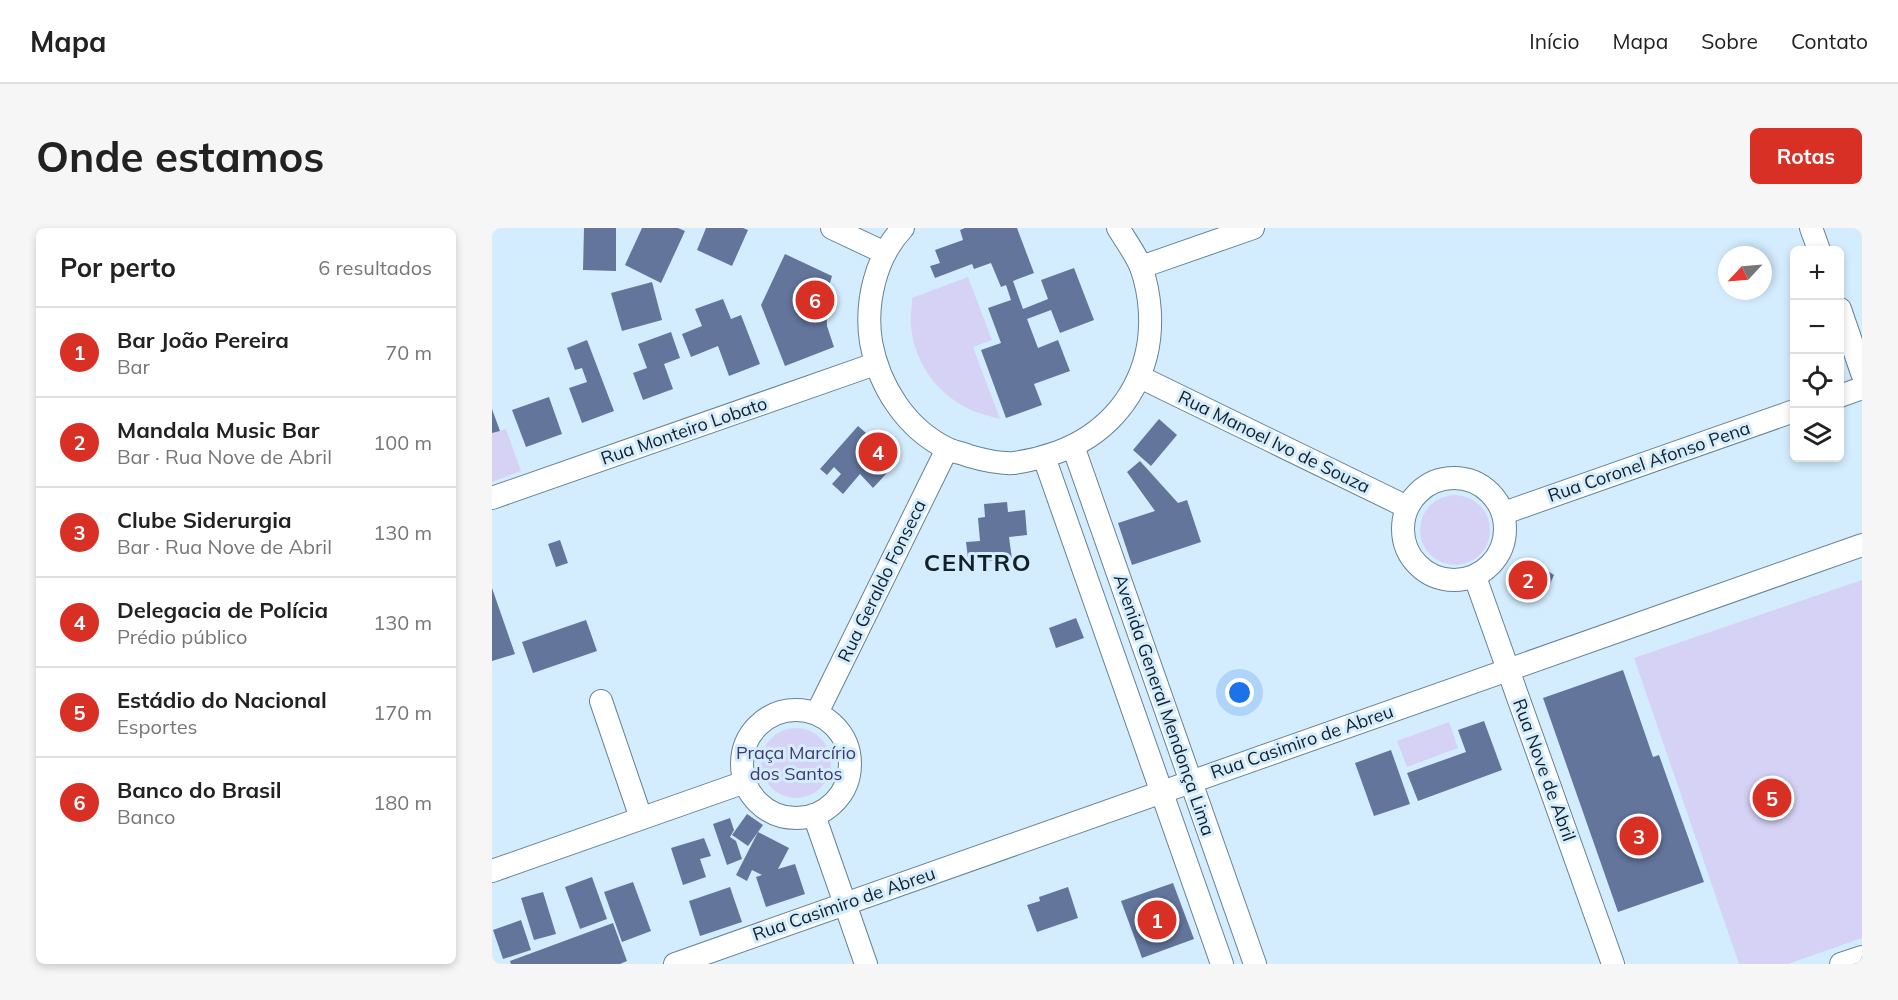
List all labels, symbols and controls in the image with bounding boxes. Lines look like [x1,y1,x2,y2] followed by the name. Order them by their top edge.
[30,24,106,59] text: Mapa
[1529,28,1579,54] text: Início
[1612,28,1668,54] text: Mapa
[1701,28,1758,54] text: Sobre
[1791,28,1868,54] text: Contato
[1750,128,1862,184] button: Rotas
[36,130,324,183] text: Onde estamos
[1718,246,1772,300] north arrow
[1790,246,1844,462] map controls
[1790,246,1844,300] button: +
[60,251,176,284] text: Por perto
[318,255,432,280] text: 6 resultados
[796,278,834,322] pin: 6
[1790,300,1844,354] button: −
[117,326,289,354] text: Bar João Pereira
[74,340,86,365] text: 1
[385,340,432,365] text: 70 m
[117,354,150,379] text: Bar
[1790,354,1844,408] button: locate
[1175,385,1374,498] street label: Rua Manoel Ivo de Souza
[598,391,770,470] street label: Rua Monteiro Lobato
[1790,408,1844,462] button: layers
[117,416,319,444] text: Mandala Music Bar
[1545,416,1753,507] street label: Rua Coronel Afonso Pena
[74,430,86,455] text: 2
[373,430,432,455] text: 100 m
[858,430,898,474] pin: 4
[117,444,332,469] text: Bar · Rua Nove de Abril
[832,496,931,666] street label: Rua Geraldo Fonseca
[117,506,292,534] text: Clube Siderurgia
[74,520,86,545] text: 3
[373,520,432,545] text: 130 m
[117,534,332,559] text: Bar · Rua Nove de Abril
[924,547,1032,577] district label: CENTRO
[1508,558,1548,602] pin: 2
[1109,571,1220,839] street label: Avenida General Mendonça Lima
[117,596,328,624] text: Delegacia de Polícia
[74,610,86,635] text: 4
[373,610,432,635] text: 130 m
[117,624,247,649] text: Prédio público
[1225,678,1254,707] your location
[117,686,327,714] text: Estádio do Nacional
[1508,695,1581,844] street label: Rua Nove de Abril
[1207,699,1396,784] street label: Rua Casimiro de Abreu
[74,700,86,725] text: 5
[373,700,432,725] text: 170 m
[117,714,197,739] text: Esportes
[736,741,856,785] park label: Praça Marcírio dos Santos
[117,776,282,804] text: Banco do Brasil
[1752,776,1792,820] pin: 5
[74,790,86,815] text: 6
[373,790,432,815] text: 180 m
[117,804,175,829] text: Banco
[1620,814,1658,858] pin: 3
[749,861,938,946] street label: Rua Casimiro de Abreu
[1138,898,1176,942] pin: 1

